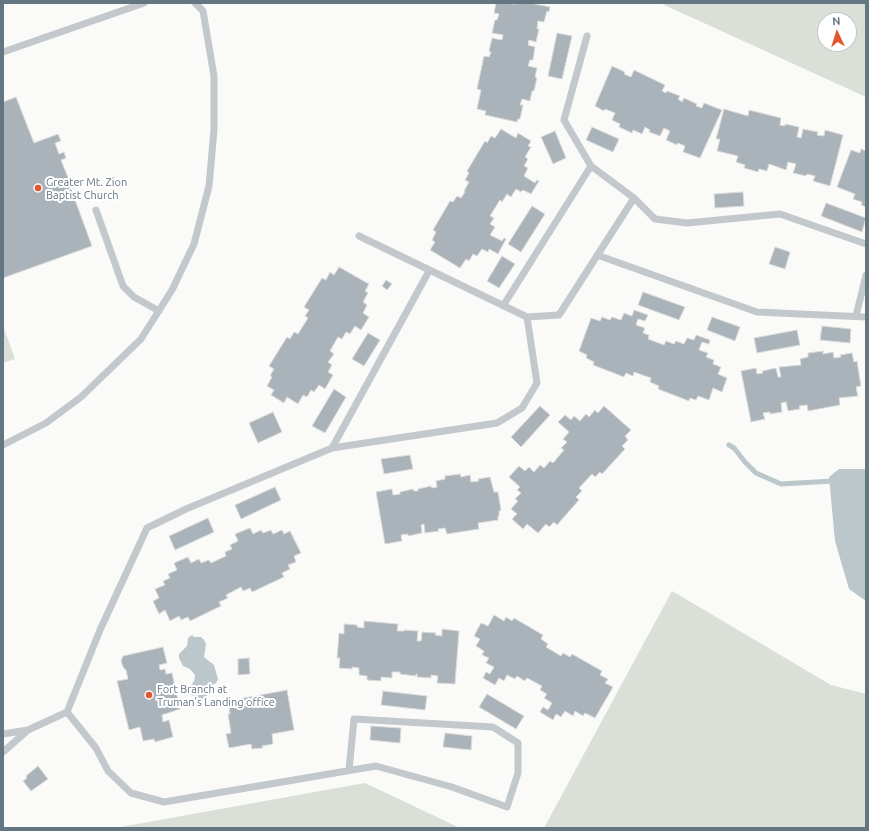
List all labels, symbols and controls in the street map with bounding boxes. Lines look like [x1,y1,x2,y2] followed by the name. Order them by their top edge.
[817,12,857,52] north arrow
[832,15,841,27] text: N
[46,175,127,201] place label: Greater Mt. Zion Baptist Church
[33,183,43,193] marker: Greater Mt. Zion Baptist Church
[157,682,275,708] place label: Fort Branch at Truman's Landing office
[144,690,154,700] marker: Fort Branch at Truman's Landing office

